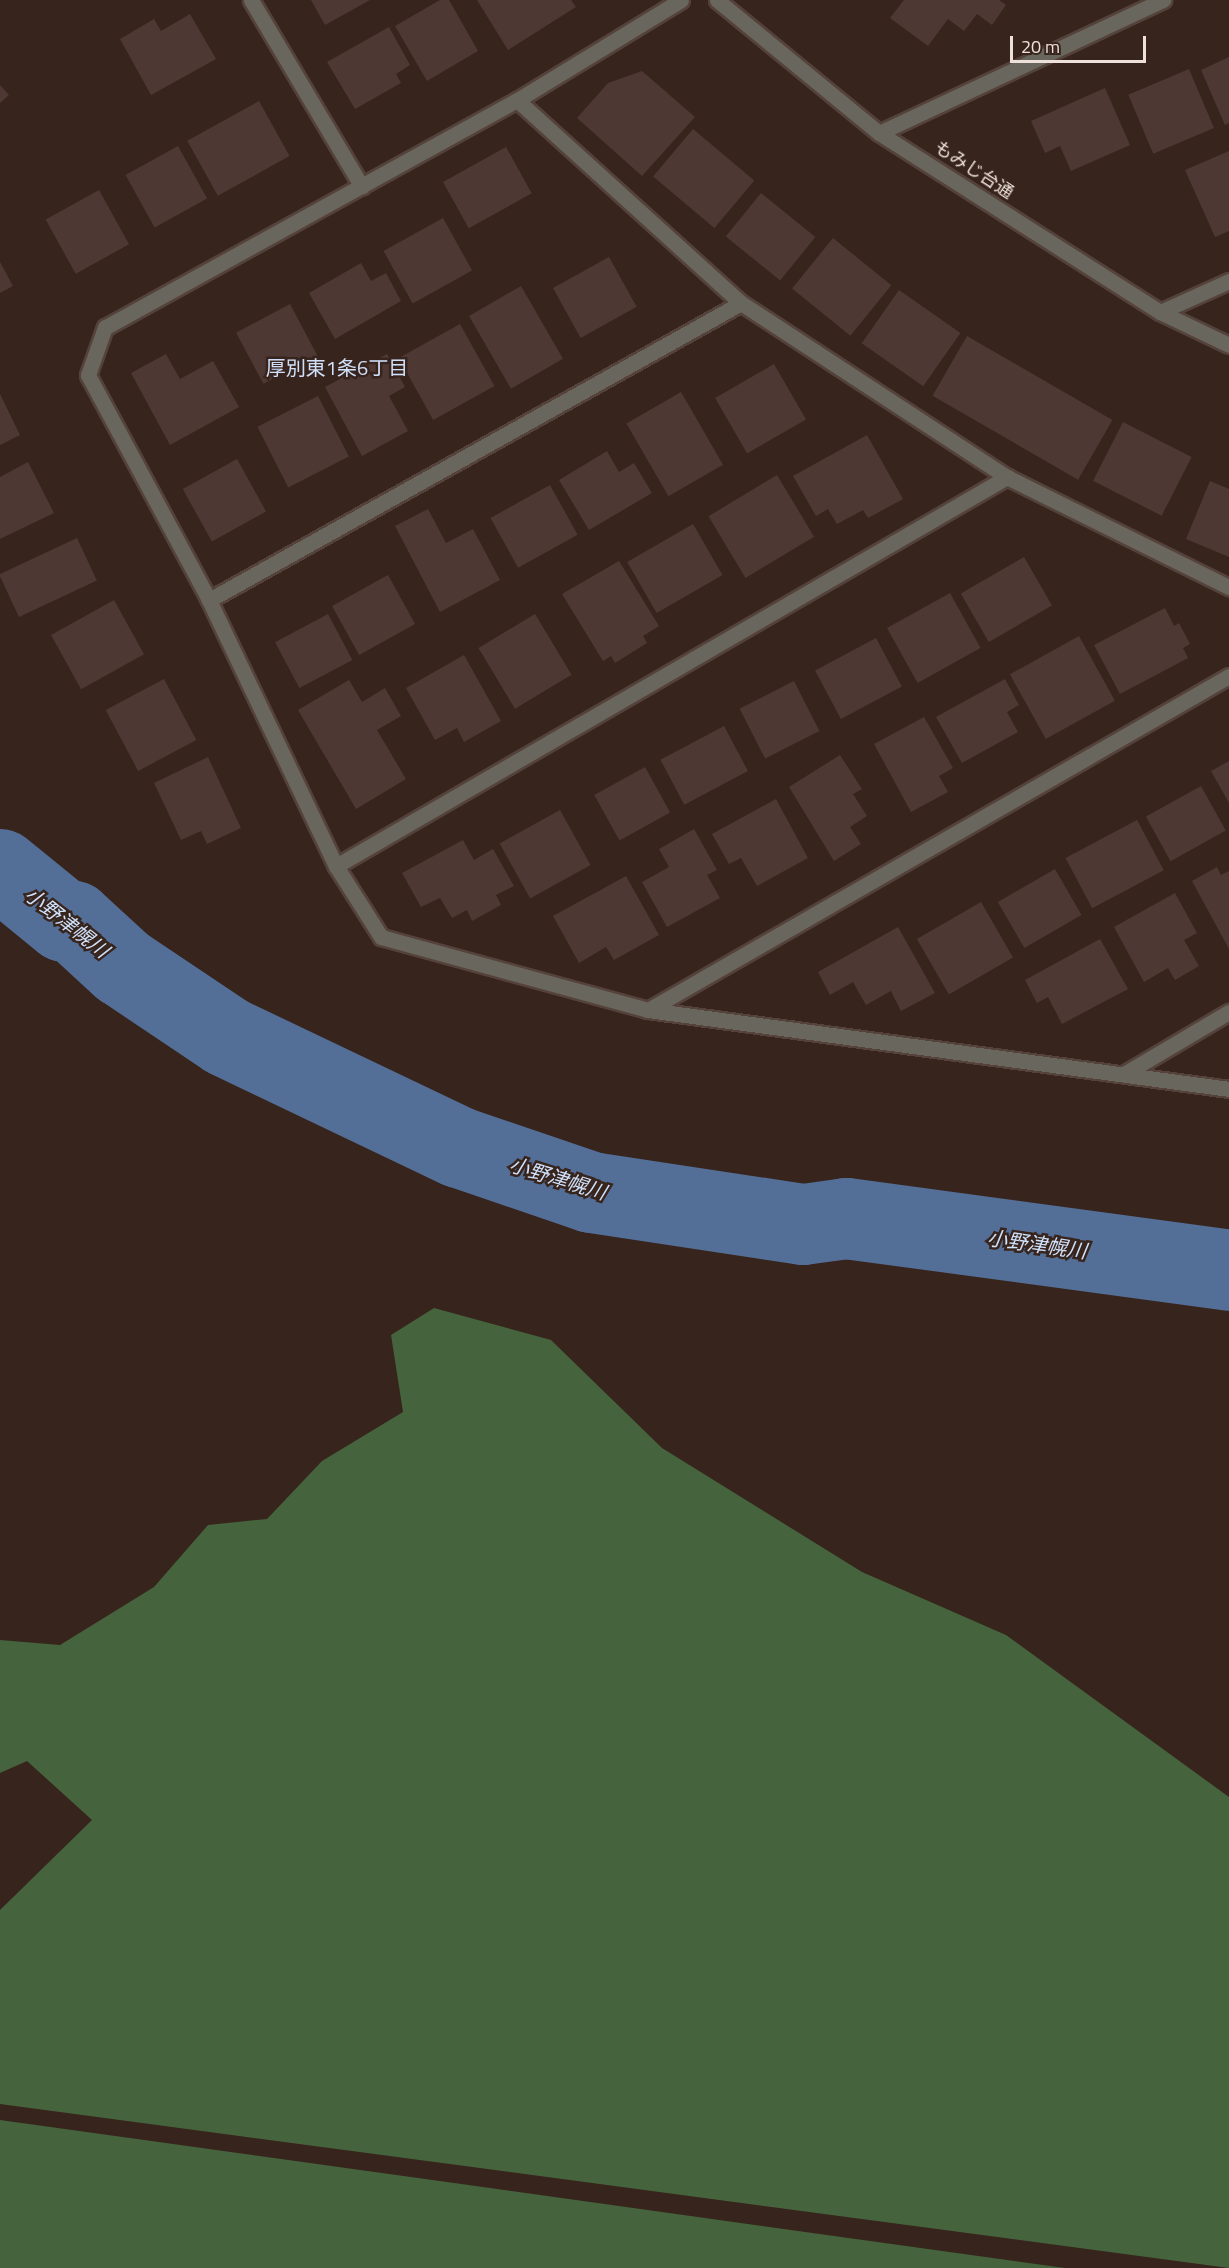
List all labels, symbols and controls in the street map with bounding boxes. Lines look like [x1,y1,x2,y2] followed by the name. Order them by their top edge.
[1013,24,1150,62] scale bar
[1021,33,1060,60] text: 20 m
[930,136,1018,204] street label: もみじ台通
[266,355,408,379] district label: 厚別東1条6丁目
[20,882,114,962] water label: 小野津幌川
[507,1152,609,1204] water label: 小野津幌川
[986,1225,1088,1263] water label: 小野津幌川

